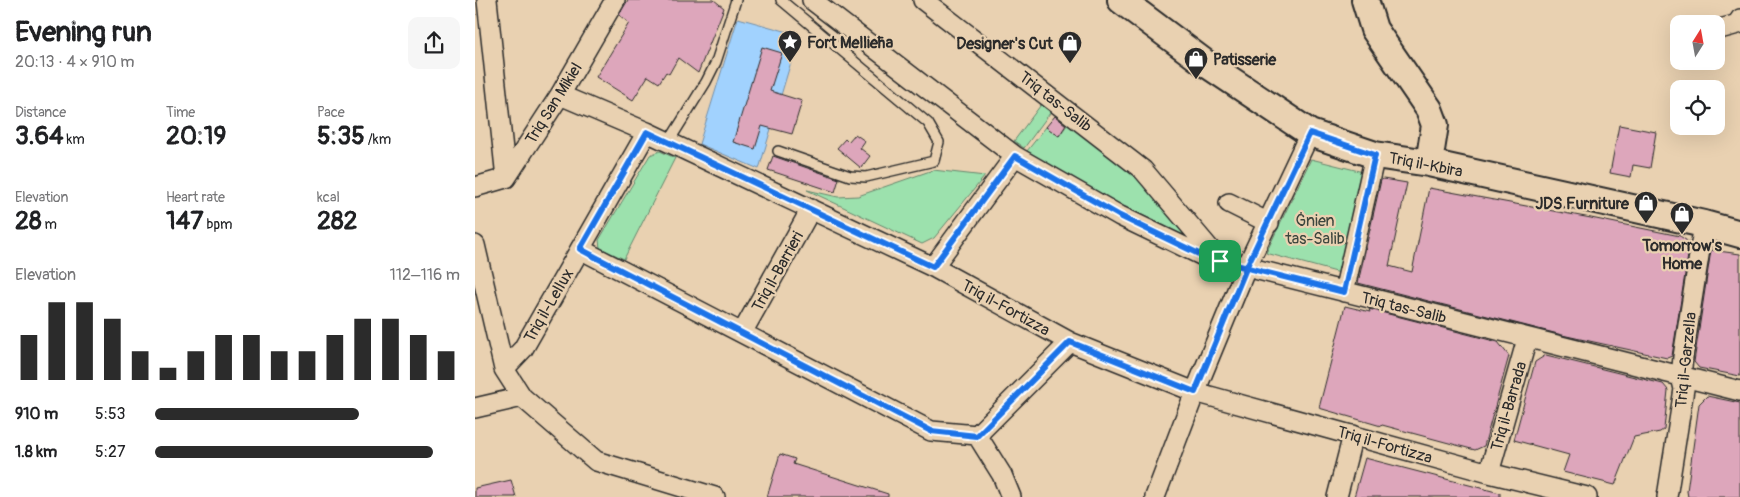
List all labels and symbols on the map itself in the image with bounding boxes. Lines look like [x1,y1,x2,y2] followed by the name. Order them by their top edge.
[1670,15,1725,70] north arrow
[777,29,803,63] place icon: Fort Mellieħa
[1057,30,1083,64] shop icon: Designer's Cut
[807,33,894,53] place label: Fort Mellieħa
[956,34,1054,54] place label: Designer's Cut
[1183,46,1209,80] shop icon: Patisserie
[1213,50,1277,70] place label: Patisserie
[521,59,587,148] street label: Triq San Mikiel
[1015,67,1096,137] street label: Triq tas-Salib
[1387,148,1464,182] street label: Triq il-Kbira
[1633,190,1659,224] shop icon: JDS Furniture
[1535,194,1630,214] place label: JDS Furniture
[1669,201,1695,235] shop icon: Tomorrow's Home
[1284,211,1345,249] park label: Ġnien tas-Salib
[748,228,808,315] street label: Triq il-Barrieri
[1641,236,1723,274] place label: Tomorrow's Home
[1199,240,1241,282] pin
[520,265,578,346] street label: Triq il-Lellux
[958,275,1053,340] street label: Triq il-Fortizza
[1359,288,1449,328] street label: Triq tas-Salib
[1671,311,1701,409] street label: Triq il-Garzella
[1487,359,1531,453] street label: Triq il-Barrada
[1335,422,1435,468] street label: Triq il-Fortizza

